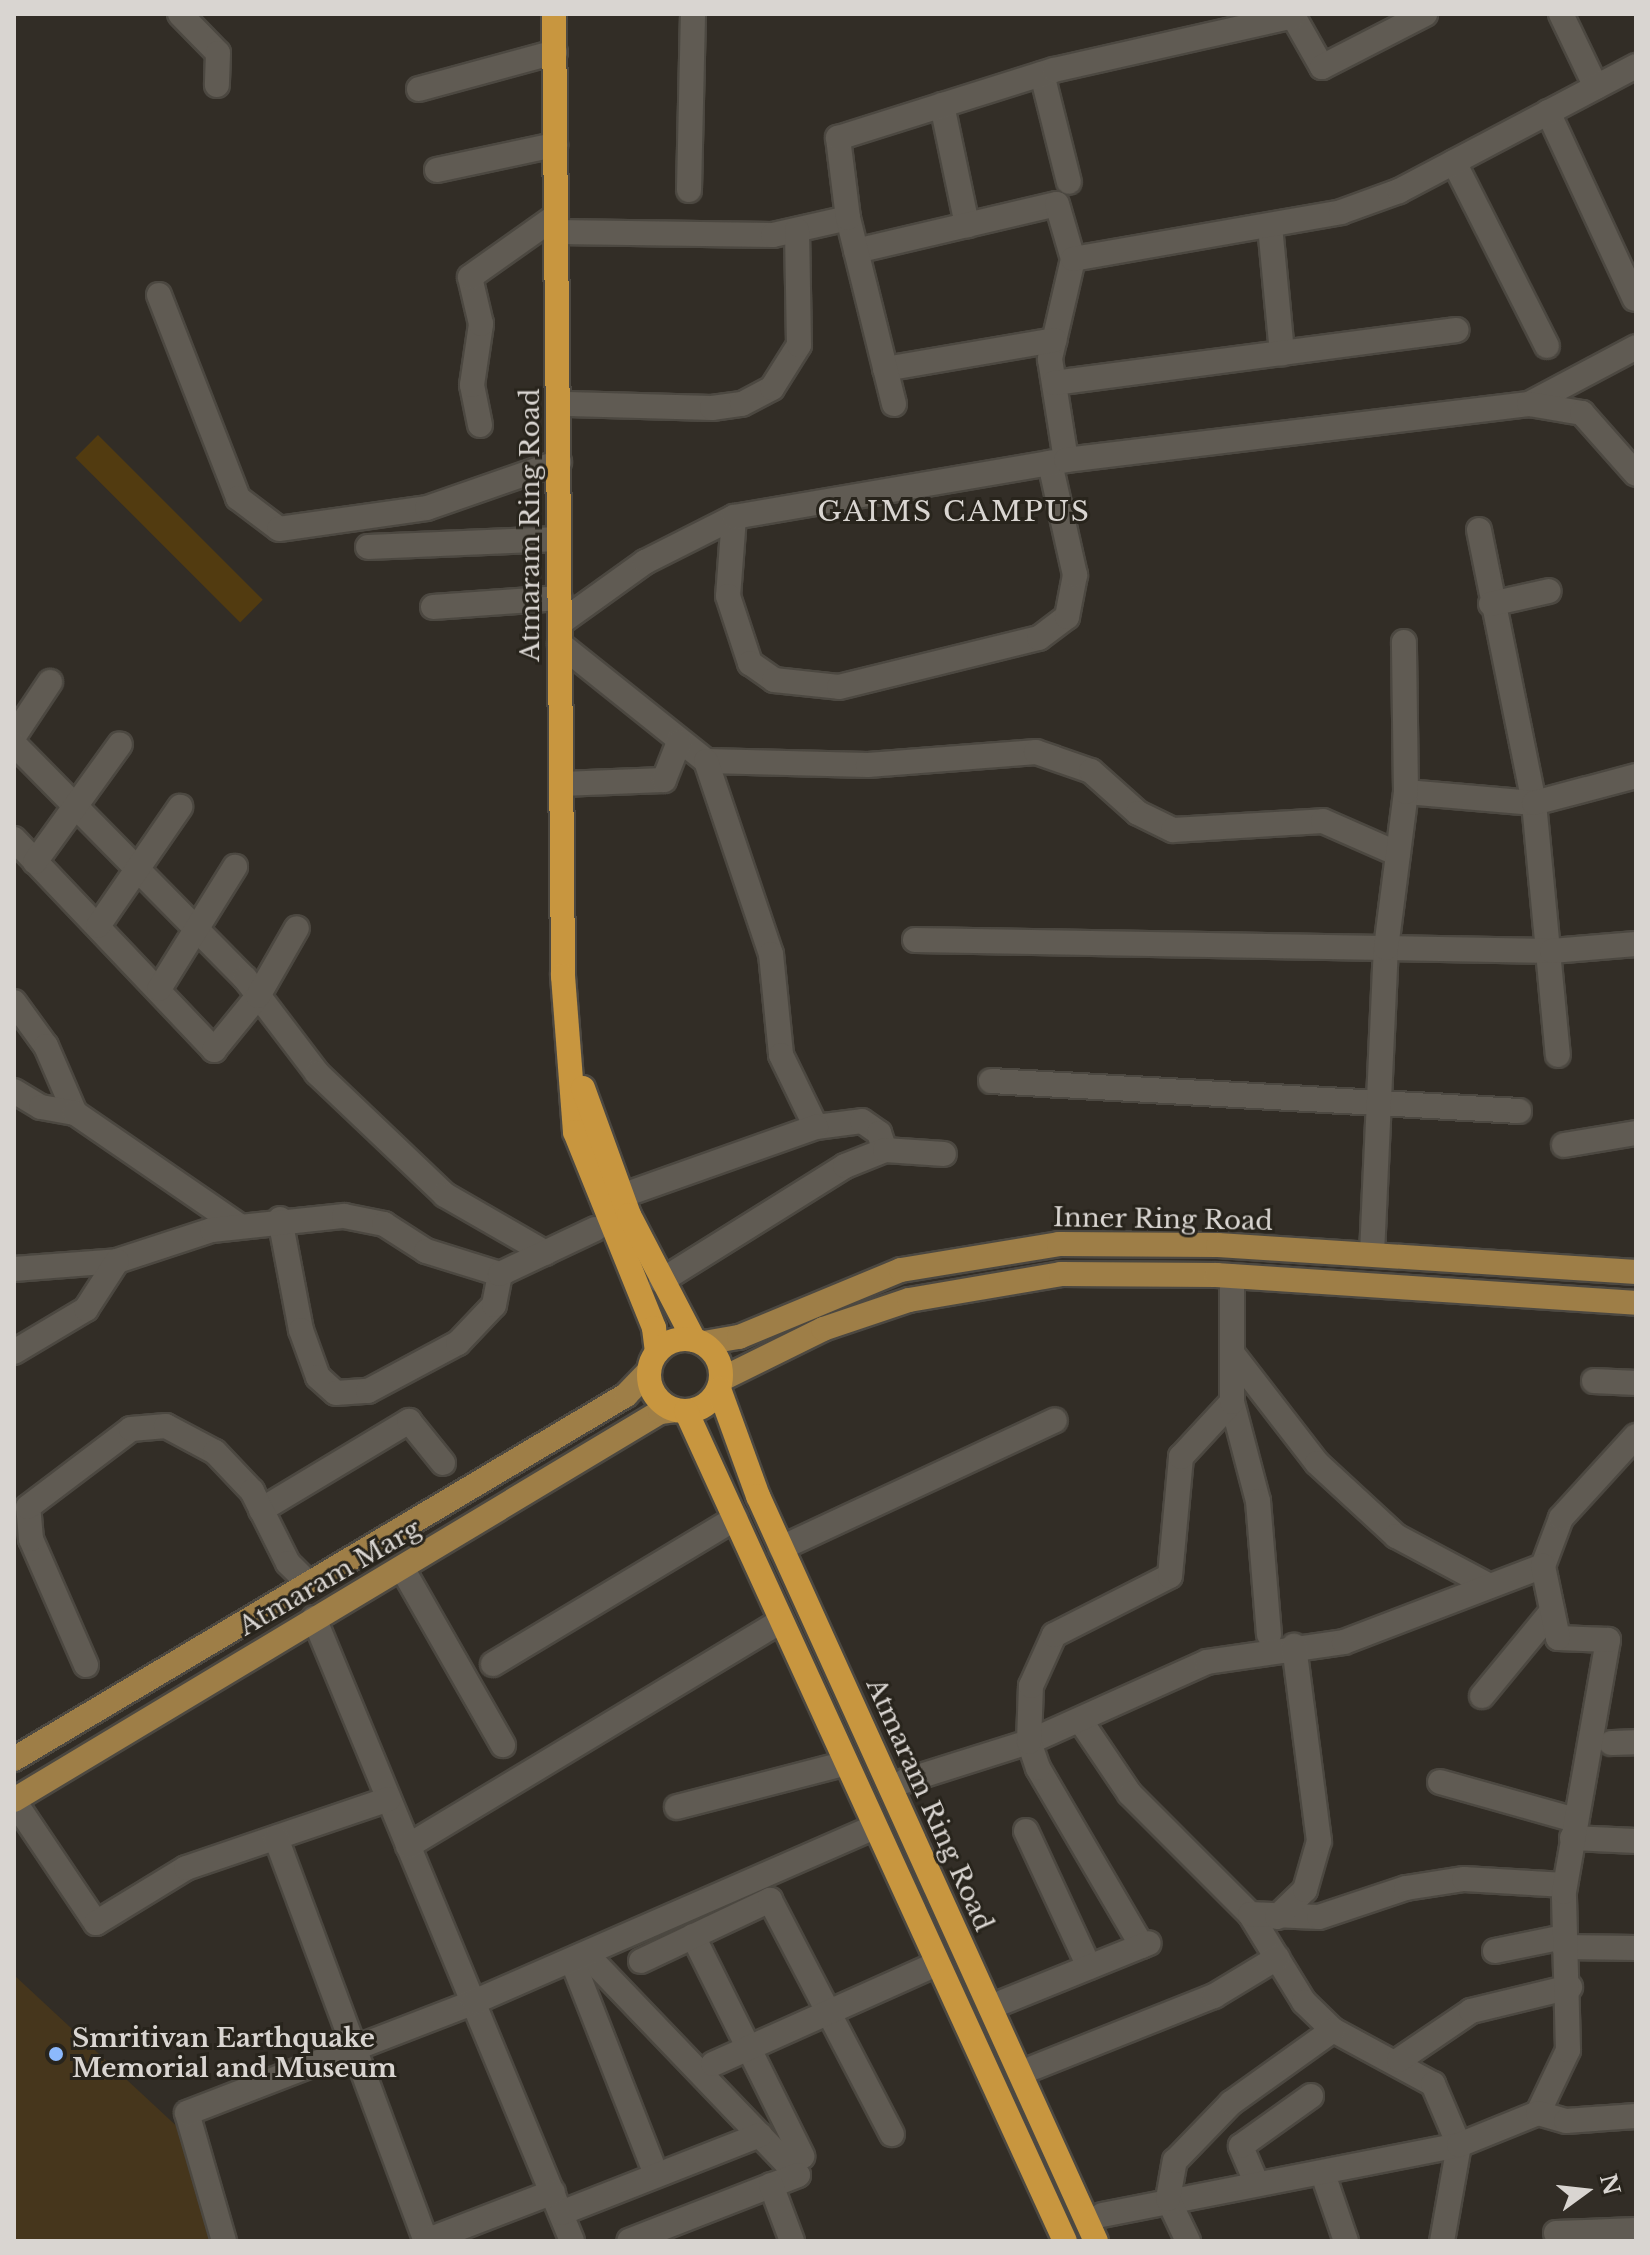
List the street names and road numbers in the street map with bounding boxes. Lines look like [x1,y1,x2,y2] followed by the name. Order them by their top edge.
[515,388,547,662] street label: Atmaram Ring Road
[1052,1202,1274,1238] street label: Inner Ring Road
[233,1513,427,1643] street label: Atmaram Marg
[859,1674,999,1936] street label: Atmaram Ring Road

